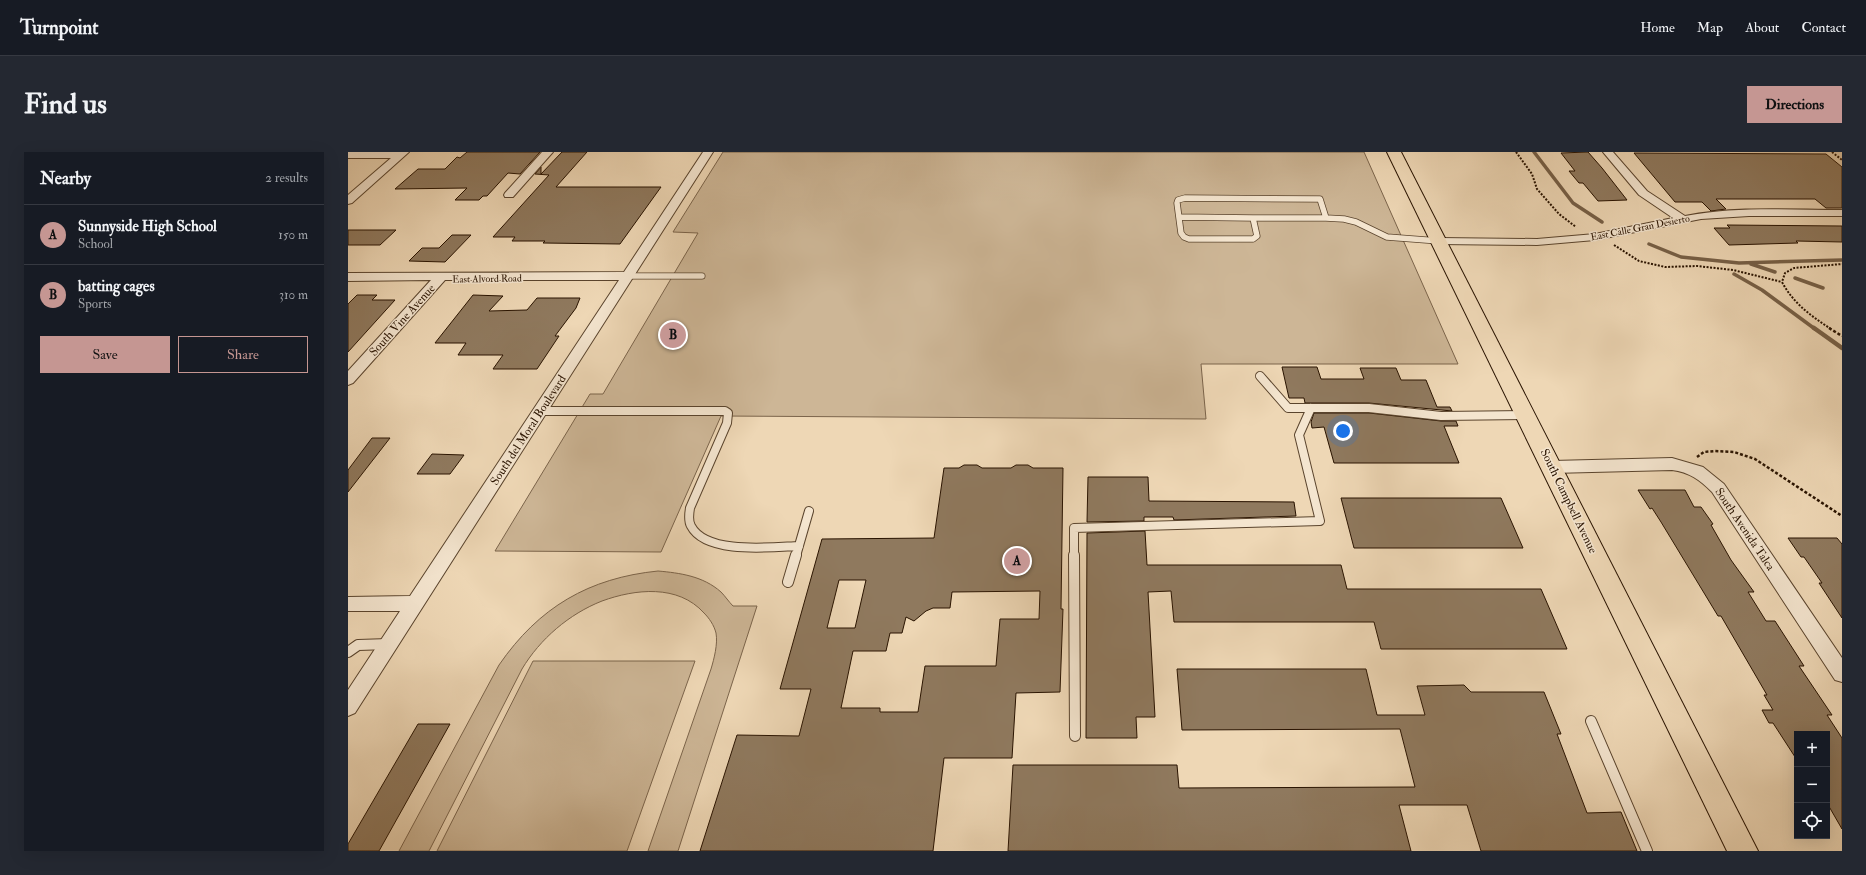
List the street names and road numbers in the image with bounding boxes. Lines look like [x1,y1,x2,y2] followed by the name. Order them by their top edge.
[1590,212,1691,243] street label: East Calle Gran Desierto
[452,272,522,286] street label: East Alvord Road
[366,281,439,359] street label: South Vine Avenue
[487,372,570,488] street label: South del Moral Boulevard
[1537,446,1600,556] street label: South Campbell Avenue
[1711,485,1778,574] street label: South Avenida Talca

